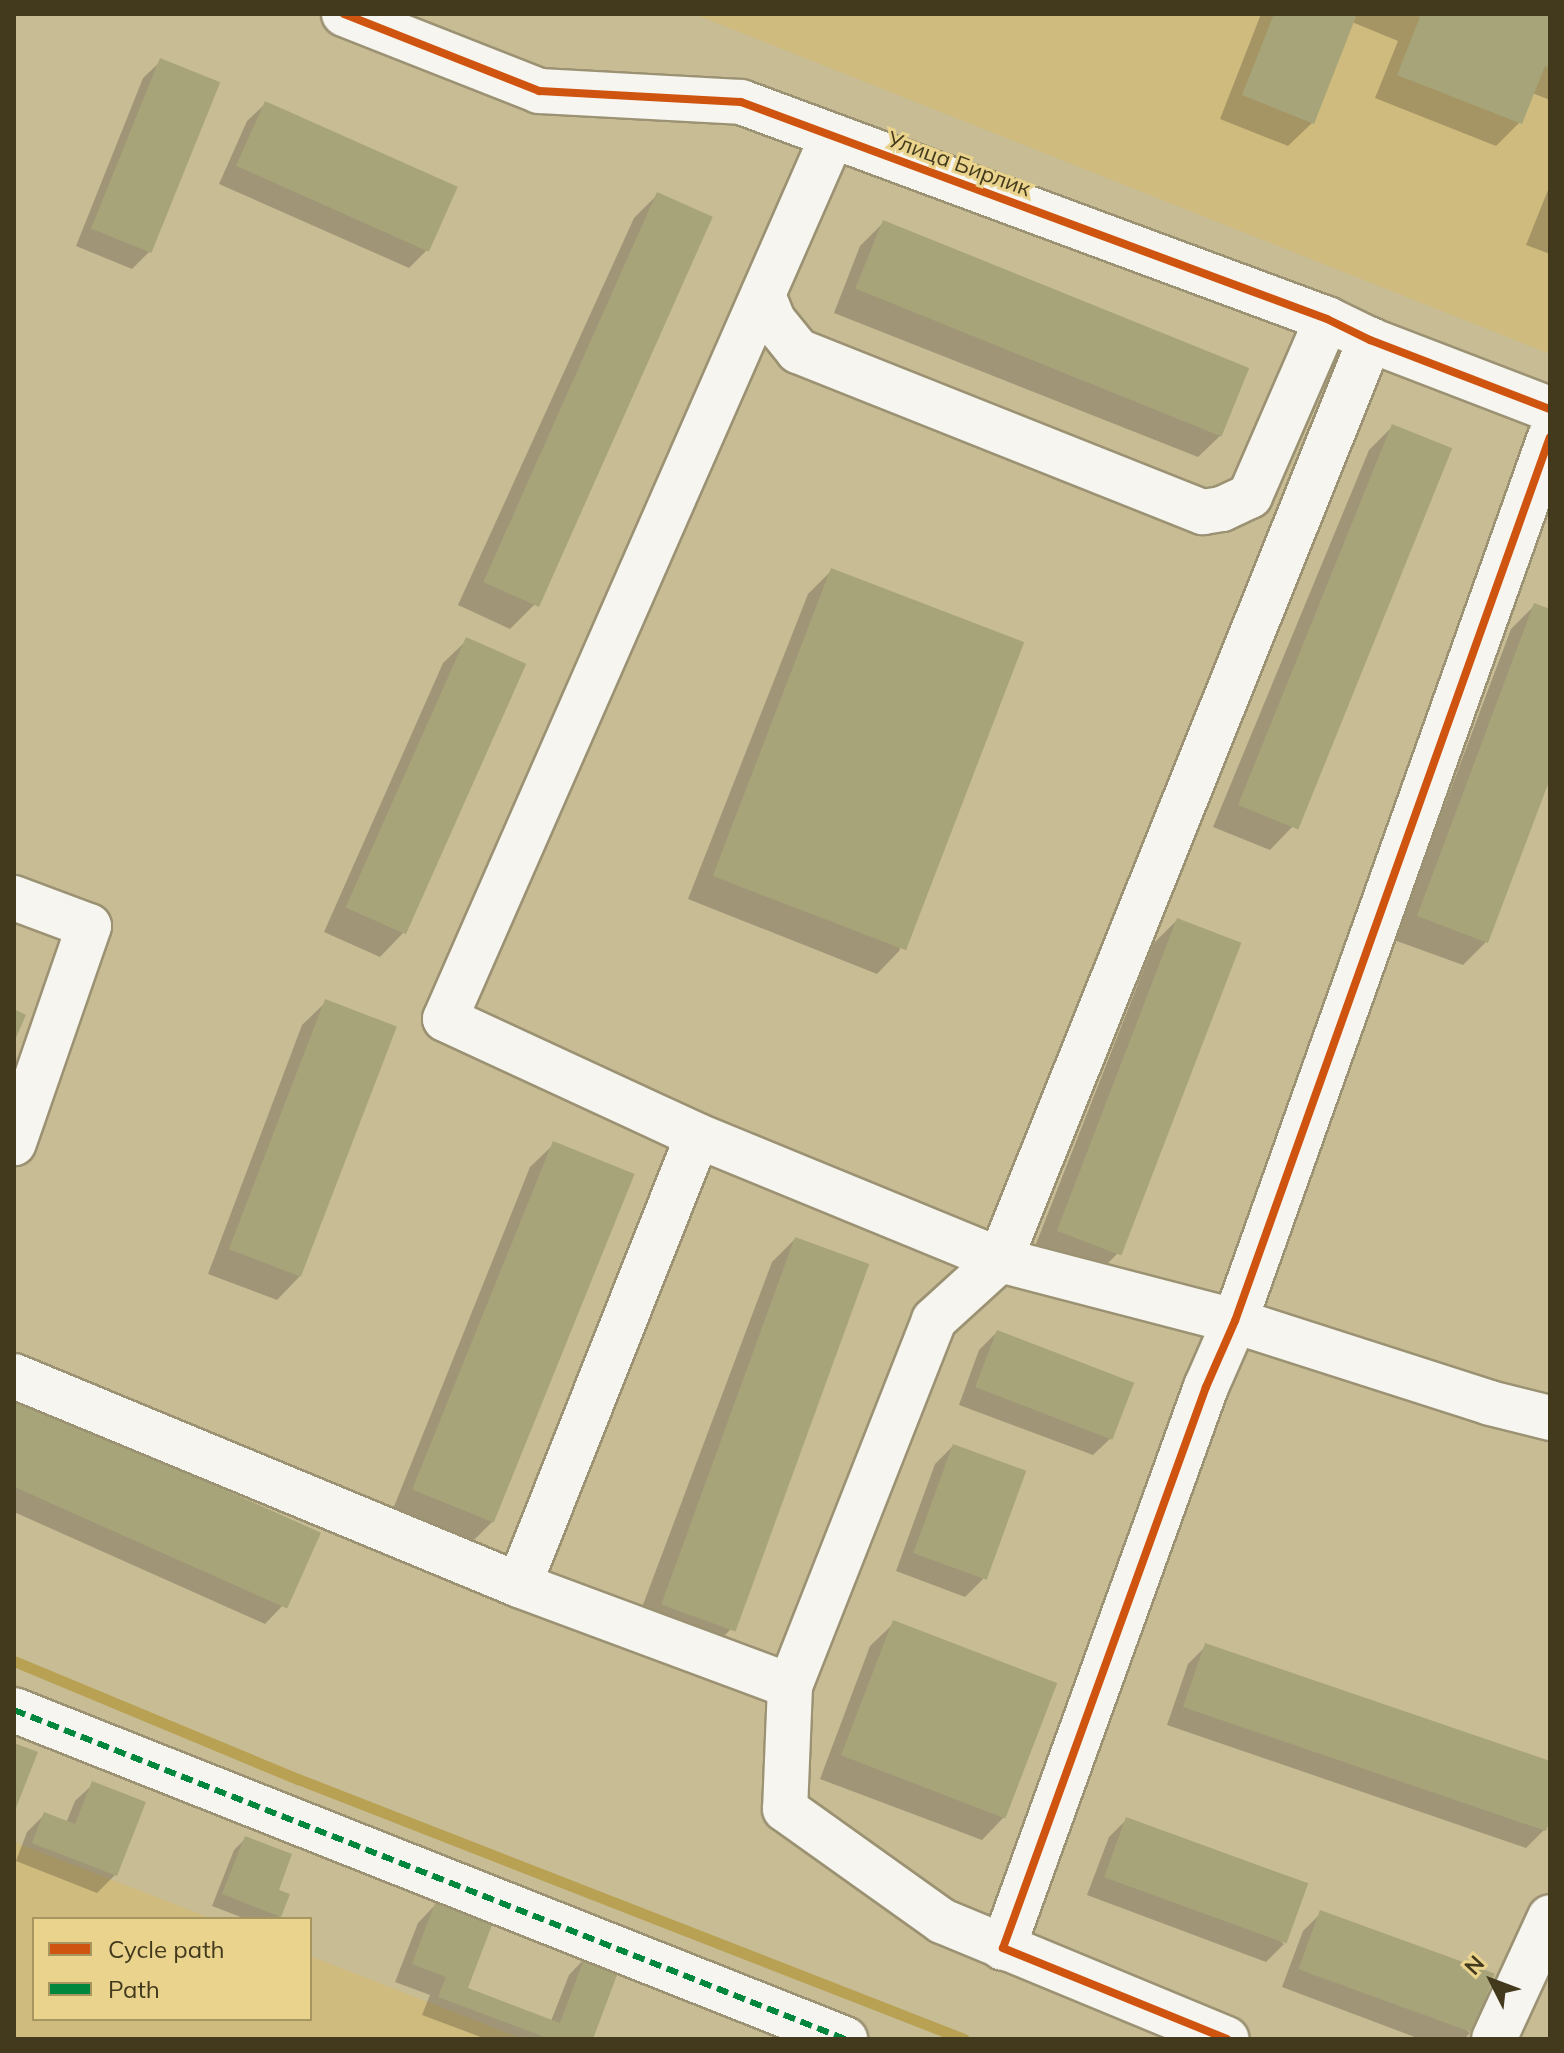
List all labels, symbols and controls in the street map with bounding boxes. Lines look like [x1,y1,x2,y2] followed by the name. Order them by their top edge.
[884,126,1034,202] street label: Улица Бирлик
[32,1917,312,2021] legend
[108,1934,225,1964] text: Cycle path
[1452,1941,1532,2021] north arrow
[1458,1949,1490,1980] text: N
[108,1974,160,2004] text: Path

